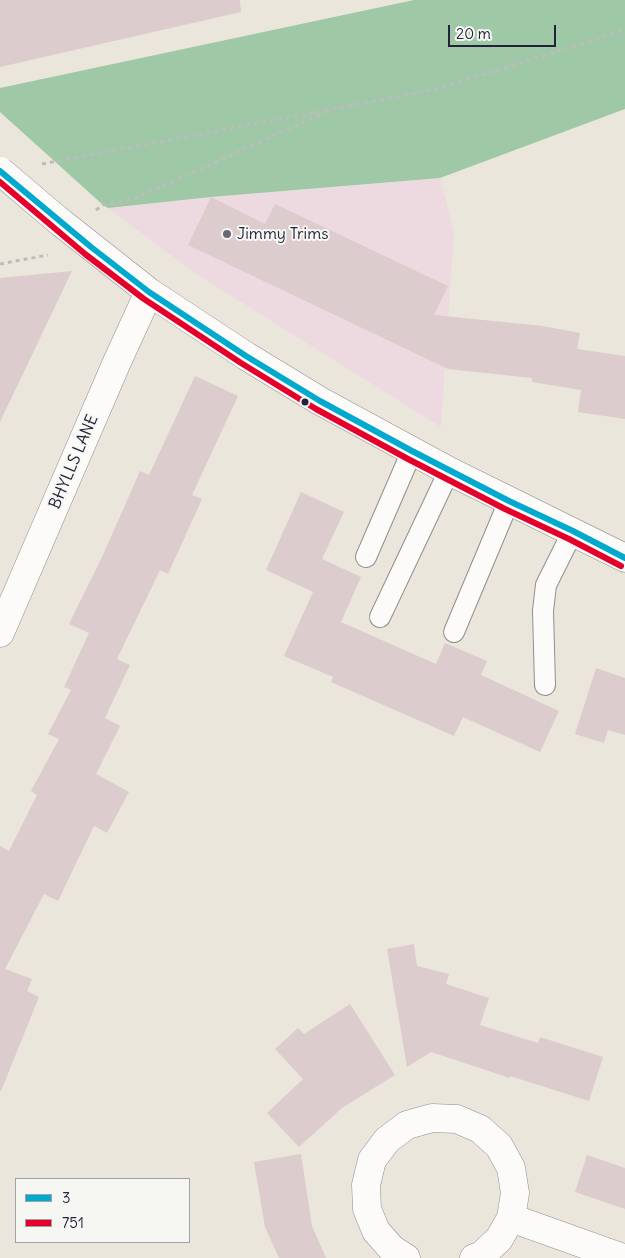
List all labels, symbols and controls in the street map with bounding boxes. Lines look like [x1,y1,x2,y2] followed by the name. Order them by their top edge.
[450,15,558,47] scale bar
[456,24,491,43] text: 20 m
[237,224,328,244] place label: Jimmy Trims
[221,228,233,240] marker: Jimmy Trims
[300,397,310,407] unlabelled marker
[46,412,102,512] street label: BHYLLS LANE
[15,1178,190,1243] legend
[62,1188,71,1207] text: 3
[62,1213,84,1232] text: 751

